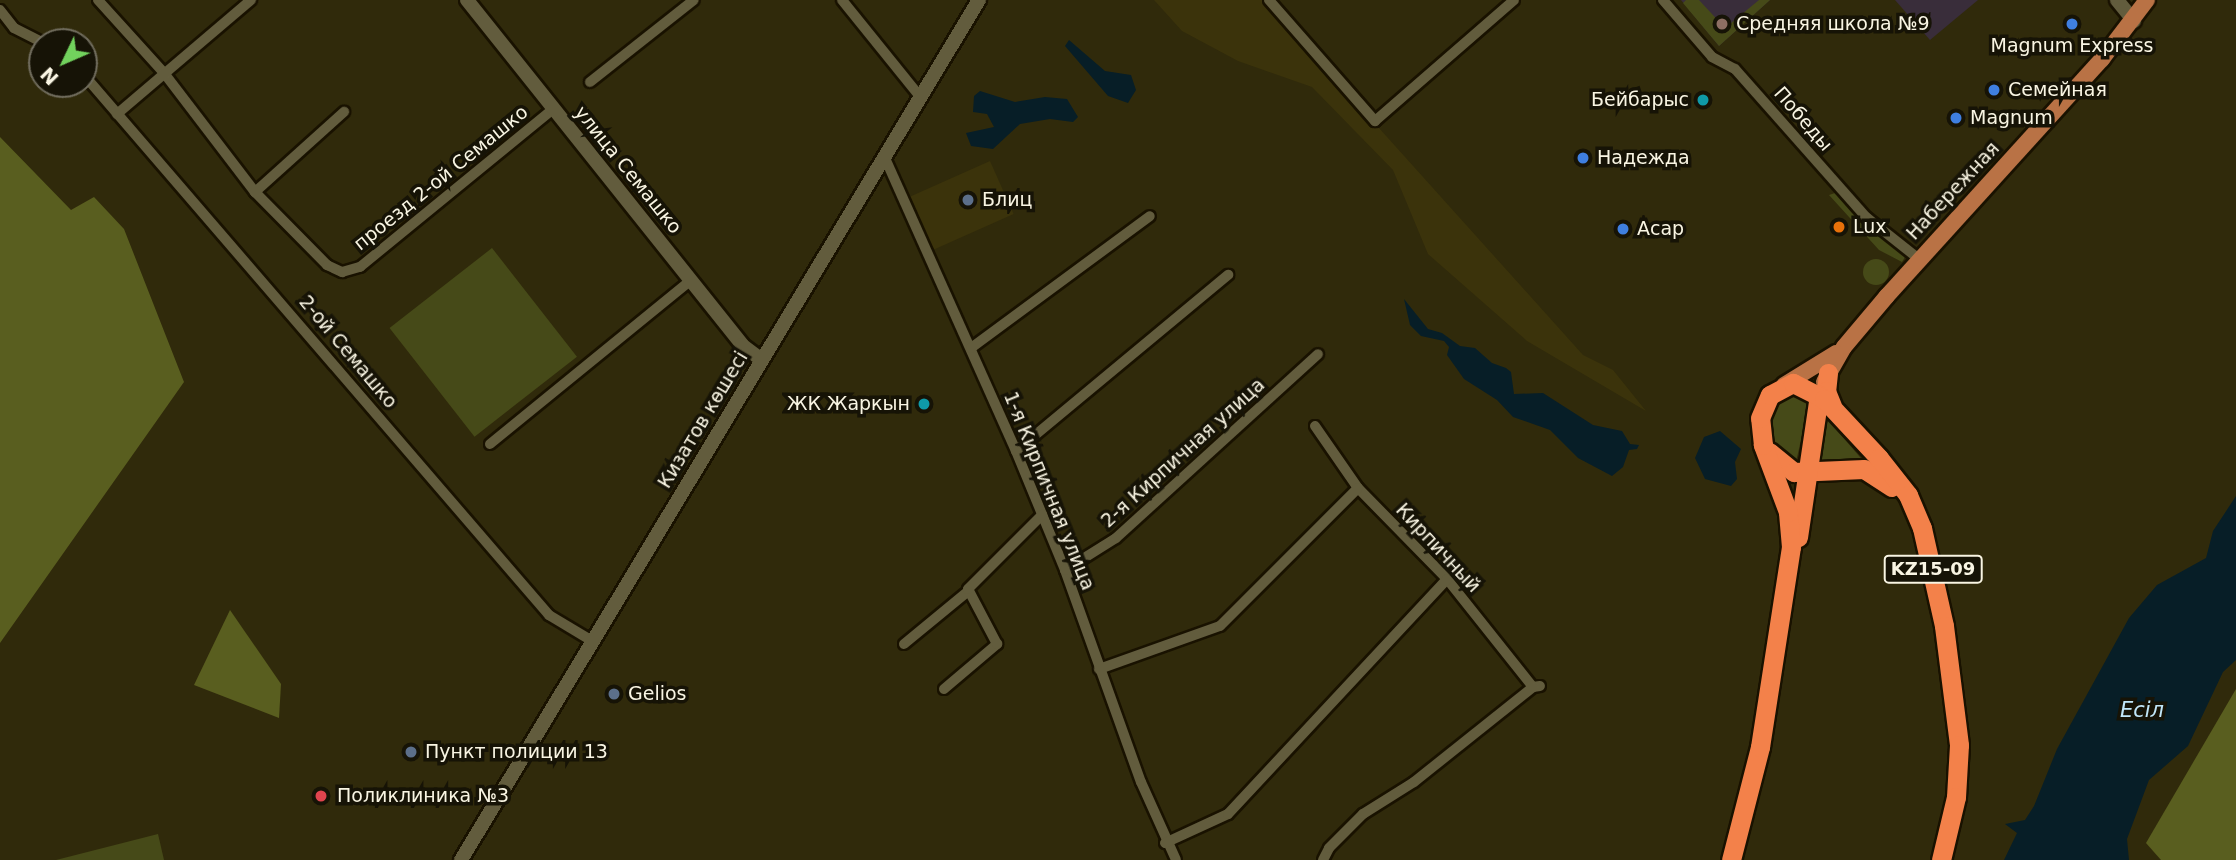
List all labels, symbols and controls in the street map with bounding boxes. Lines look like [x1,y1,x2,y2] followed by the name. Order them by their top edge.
[1736,13,1930,35] place label: Средняя школа №9
[1714,16,1730,32] marker: Средняя школа №9
[2064,16,2080,32] marker: Magnum Express
[28,28,98,98] north arrow
[1991,35,2153,57] place label: Magnum Express
[36,63,63,90] text: N
[2008,79,2107,101] place label: Семейная
[1769,82,1837,156] street label: Победы
[1986,82,2002,98] marker: Семейная
[1591,89,1689,111] place label: Бейбарыс
[1695,92,1711,108] marker: Бейбарыс
[349,101,533,255] street label: проезд 2-ой Семашко
[569,102,687,238] street label: улица Семашко
[1970,107,2053,129] place label: Magnum
[1948,110,1964,126] marker: Magnum
[1902,137,2004,245] street label: Набережная
[1597,147,1690,169] place label: Надежда
[1575,150,1591,166] marker: Надежда
[982,189,1032,211] place label: Блиц
[960,192,976,208] marker: Блиц
[1853,216,1887,238] place label: Lux
[1637,218,1684,240] place label: Асар
[1831,219,1847,235] marker: Lux
[1615,221,1631,237] marker: Асар
[294,291,402,413] street label: 2-ой Семашко
[653,348,753,492] street label: Кизатов көшесі
[1097,374,1269,532] street label: 2-я Кирпичная улица
[999,388,1099,594] street label: 1-я Кирпичная улица
[787,393,910,415] place label: ЖК Жаркын
[916,396,932,412] marker: ЖК Жаркын
[1391,499,1485,597] street label: Кирпичный
[1882,554,1984,584] road number: KZ15-09
[628,683,686,705] place label: Gelios
[606,686,622,702] marker: Gelios
[2120,697,2164,723] water label: Есіл
[425,741,608,763] place label: Пункт полиции 13
[403,744,419,760] marker: Пункт полиции 13
[337,785,509,807] place label: Поликлиника №3
[311,786,331,806] marker: Поликлиника №3

